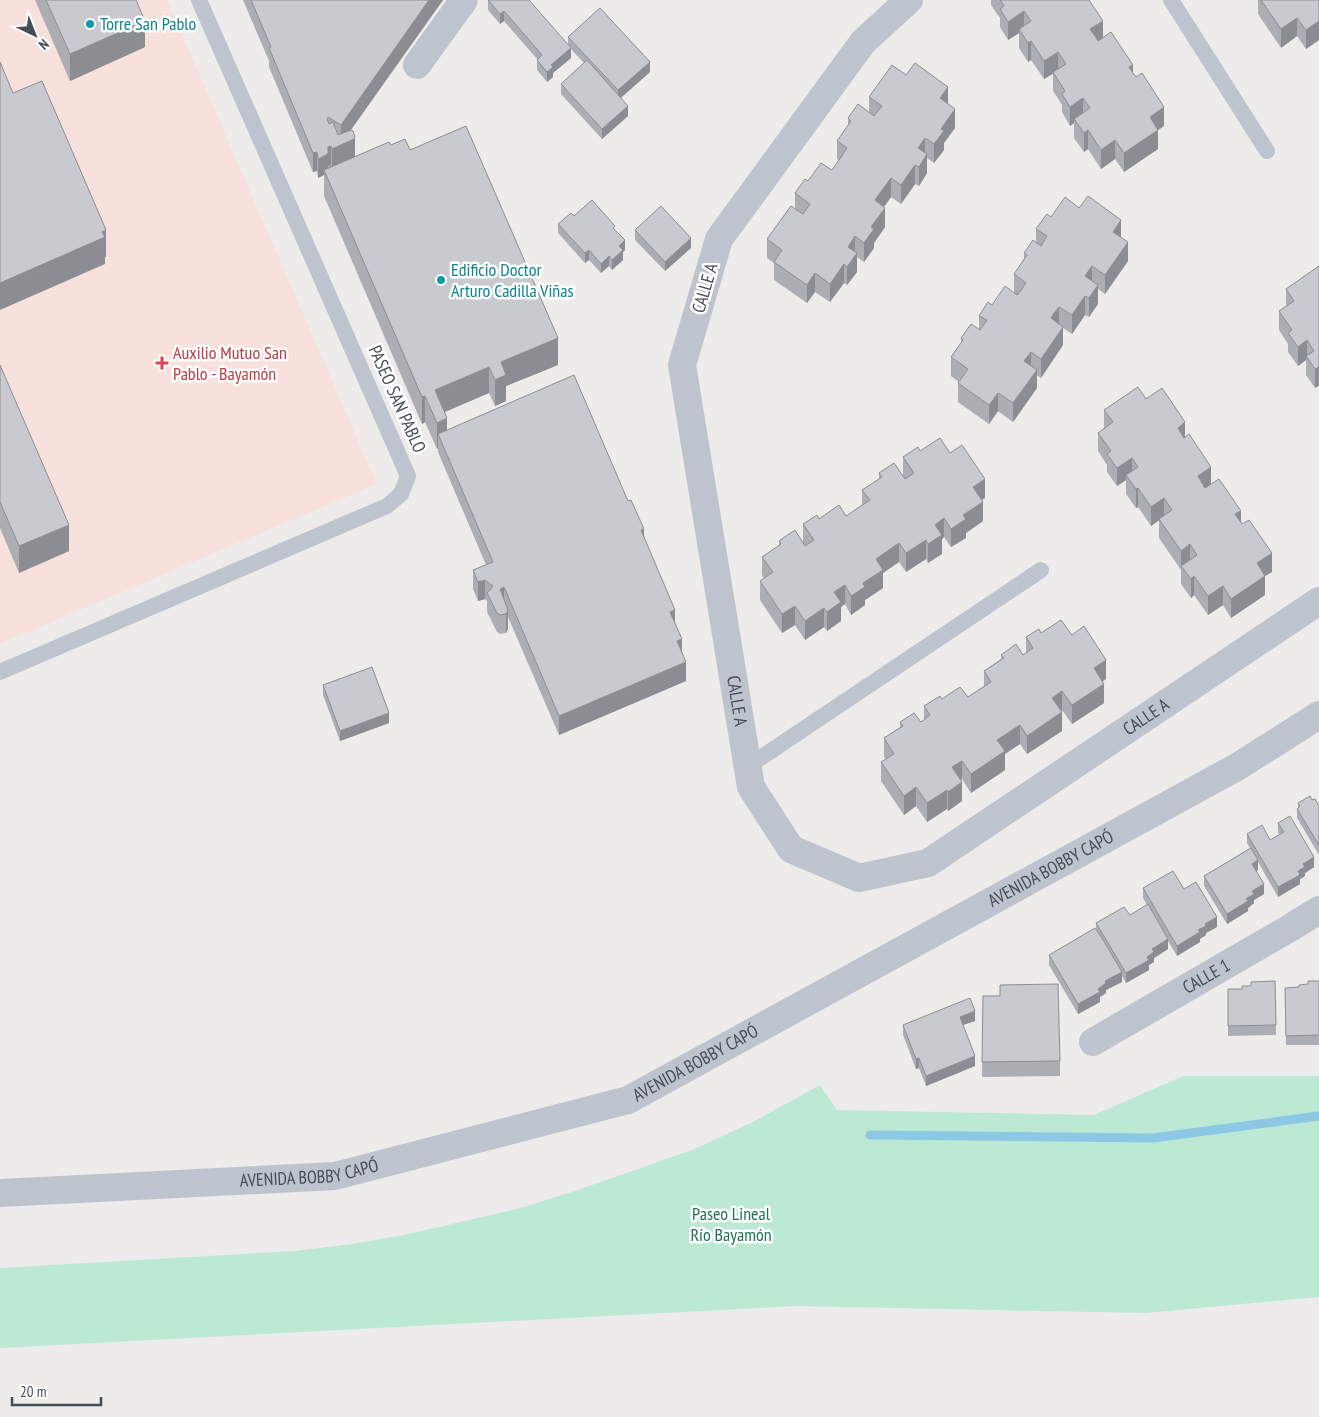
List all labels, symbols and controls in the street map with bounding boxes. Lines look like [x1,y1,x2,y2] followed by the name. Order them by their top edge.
[10,10,60,60] north arrow
[100,12,197,35] place label: Torre San Pablo
[84,18,96,30] marker: Torre San Pablo
[35,35,53,54] text: N
[451,258,573,302] place label: Edificio Doctor Arturo Cadilla Viñas
[686,260,723,315] street label: CALLE A
[435,274,447,286] marker: Edificio Doctor Arturo Cadilla Viñas
[173,341,287,385] place label: Auxilio Mutuo San Pablo - Bayamón
[364,342,431,456] street label: PASEO SAN PABLO
[155,356,169,370] marker: Auxilio Mutuo San Pablo - Bayamón
[722,674,753,728] street label: CALLE A
[1118,693,1174,740] street label: CALLE A
[984,825,1117,912] street label: AVENIDA BOBBY CAPÓ
[1178,953,1234,999] street label: CALLE 1
[628,1019,762,1106] street label: AVENIDA BOBBY CAPÓ
[239,1153,381,1192] street label: AVENIDA BOBBY CAPÓ
[690,1202,772,1246] park label: Paseo Lineal Río Bayamón
[12,1374,101,1406] scale bar
[20,1382,46,1401] text: 20 m

